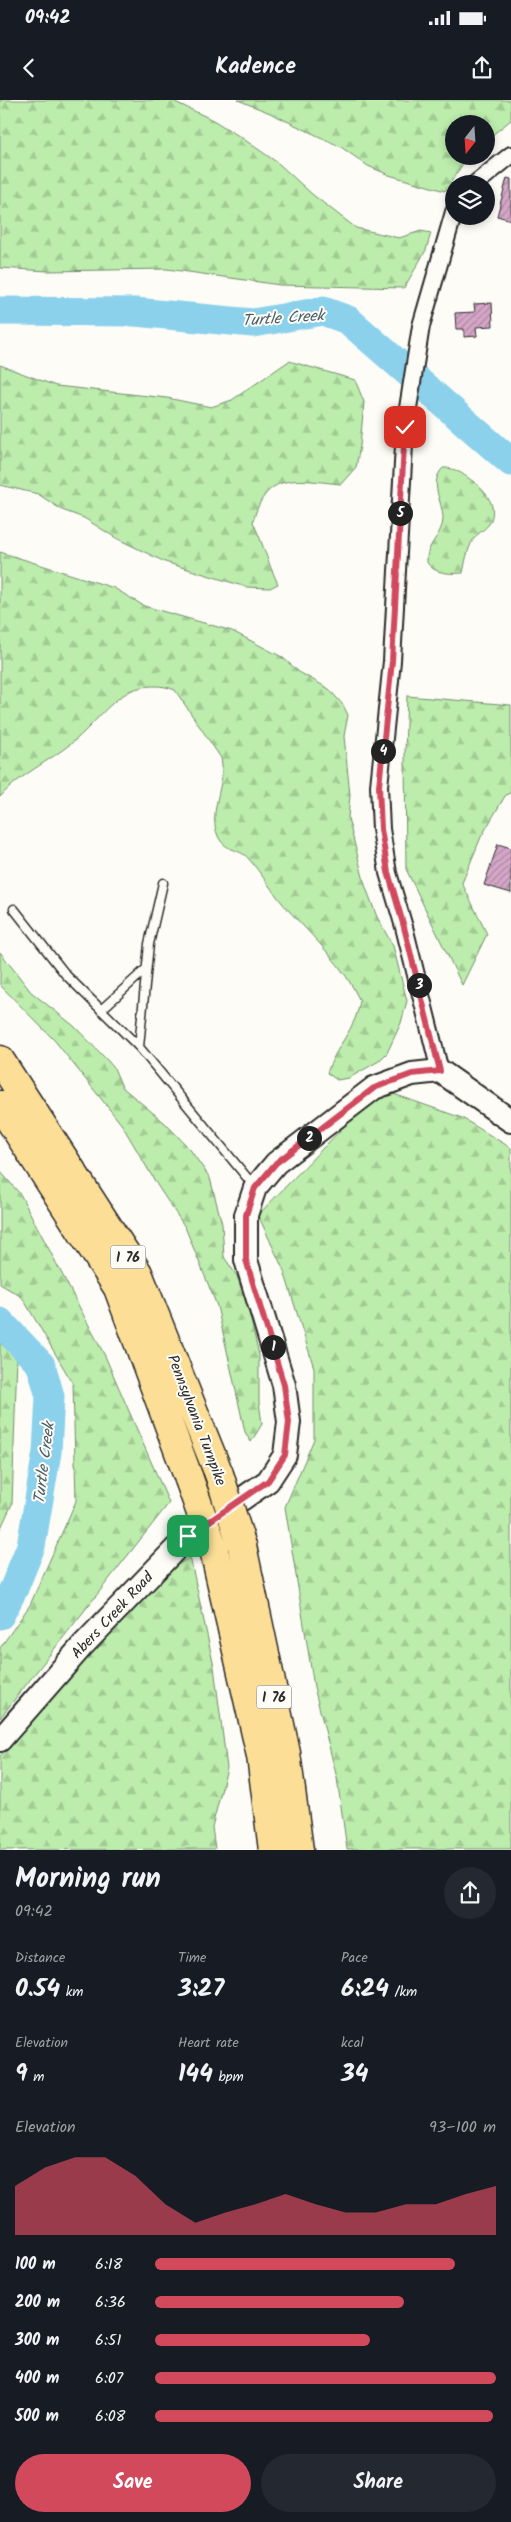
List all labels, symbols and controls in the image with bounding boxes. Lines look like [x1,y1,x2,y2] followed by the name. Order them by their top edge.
[25,3,70,33] text: 09:42
[215,50,296,85] text: Kadence
[15,54,43,82] icon: back
[468,54,496,82] icon: share
[445,115,495,165] north arrow
[445,115,495,225] map controls
[445,175,495,225] button: layers
[241,303,327,334] water label: Turtle Creek
[384,406,426,448] pin
[391,413,419,441] icon: check
[388,500,412,526] pin: 5
[397,502,404,524] text: 5
[370,738,396,764] pin: 4
[380,740,387,762] text: 4
[406,972,432,998] pin: 3
[416,974,423,996] text: 3
[296,1126,322,1150] pin: 2
[305,1127,314,1149] text: 2
[110,1246,146,1268] road number: I 76
[260,1334,286,1360] pin: 1
[271,1336,276,1358] text: 1
[160,1351,232,1490] street label: Pennsylvania Turnpike
[27,1418,62,1505] water label: Turtle Creek
[167,1515,209,1557] pin
[174,1522,202,1550] icon: arrive
[66,1566,160,1665] street label: Abers Creek Road
[256,1685,292,1708] road number: I 76
[15,1857,161,1902] text: Morning run
[444,1867,496,1919] button: share
[15,1899,53,1924] text: 09:42
[15,1947,65,1969] text: Distance
[178,1947,206,1969] text: Time
[341,1947,368,1969] text: Pace
[15,1969,60,2009] text: 0.54
[178,1969,224,2009] text: 3:27
[341,1969,389,2009] text: 6:24
[60,1981,83,2003] text: km
[389,1981,417,2003] text: /km
[15,2032,68,2054] text: Elevation
[178,2032,239,2054] text: Heart rate
[341,2032,364,2054] text: kcal
[15,2054,28,2094] text: 9
[178,2054,213,2094] text: 144
[341,2054,368,2094] text: 34
[28,2066,44,2088] text: m
[213,2066,244,2088] text: bpm
[15,2115,76,2140] text: Elevation
[429,2115,496,2140] text: 93–100 m
[15,2252,56,2277] text: 100 m
[95,2252,123,2277] text: 6:18
[15,2290,60,2315] text: 200 m
[95,2290,126,2315] text: 6:36
[15,2328,59,2353] text: 300 m
[95,2328,121,2353] text: 6:51
[15,2366,59,2391] text: 400 m
[95,2366,123,2391] text: 6:07
[15,2404,59,2429] text: 500 m
[95,2404,125,2429] text: 6:08
[15,2454,251,2512] button: Save
[261,2454,496,2512] button: Share

